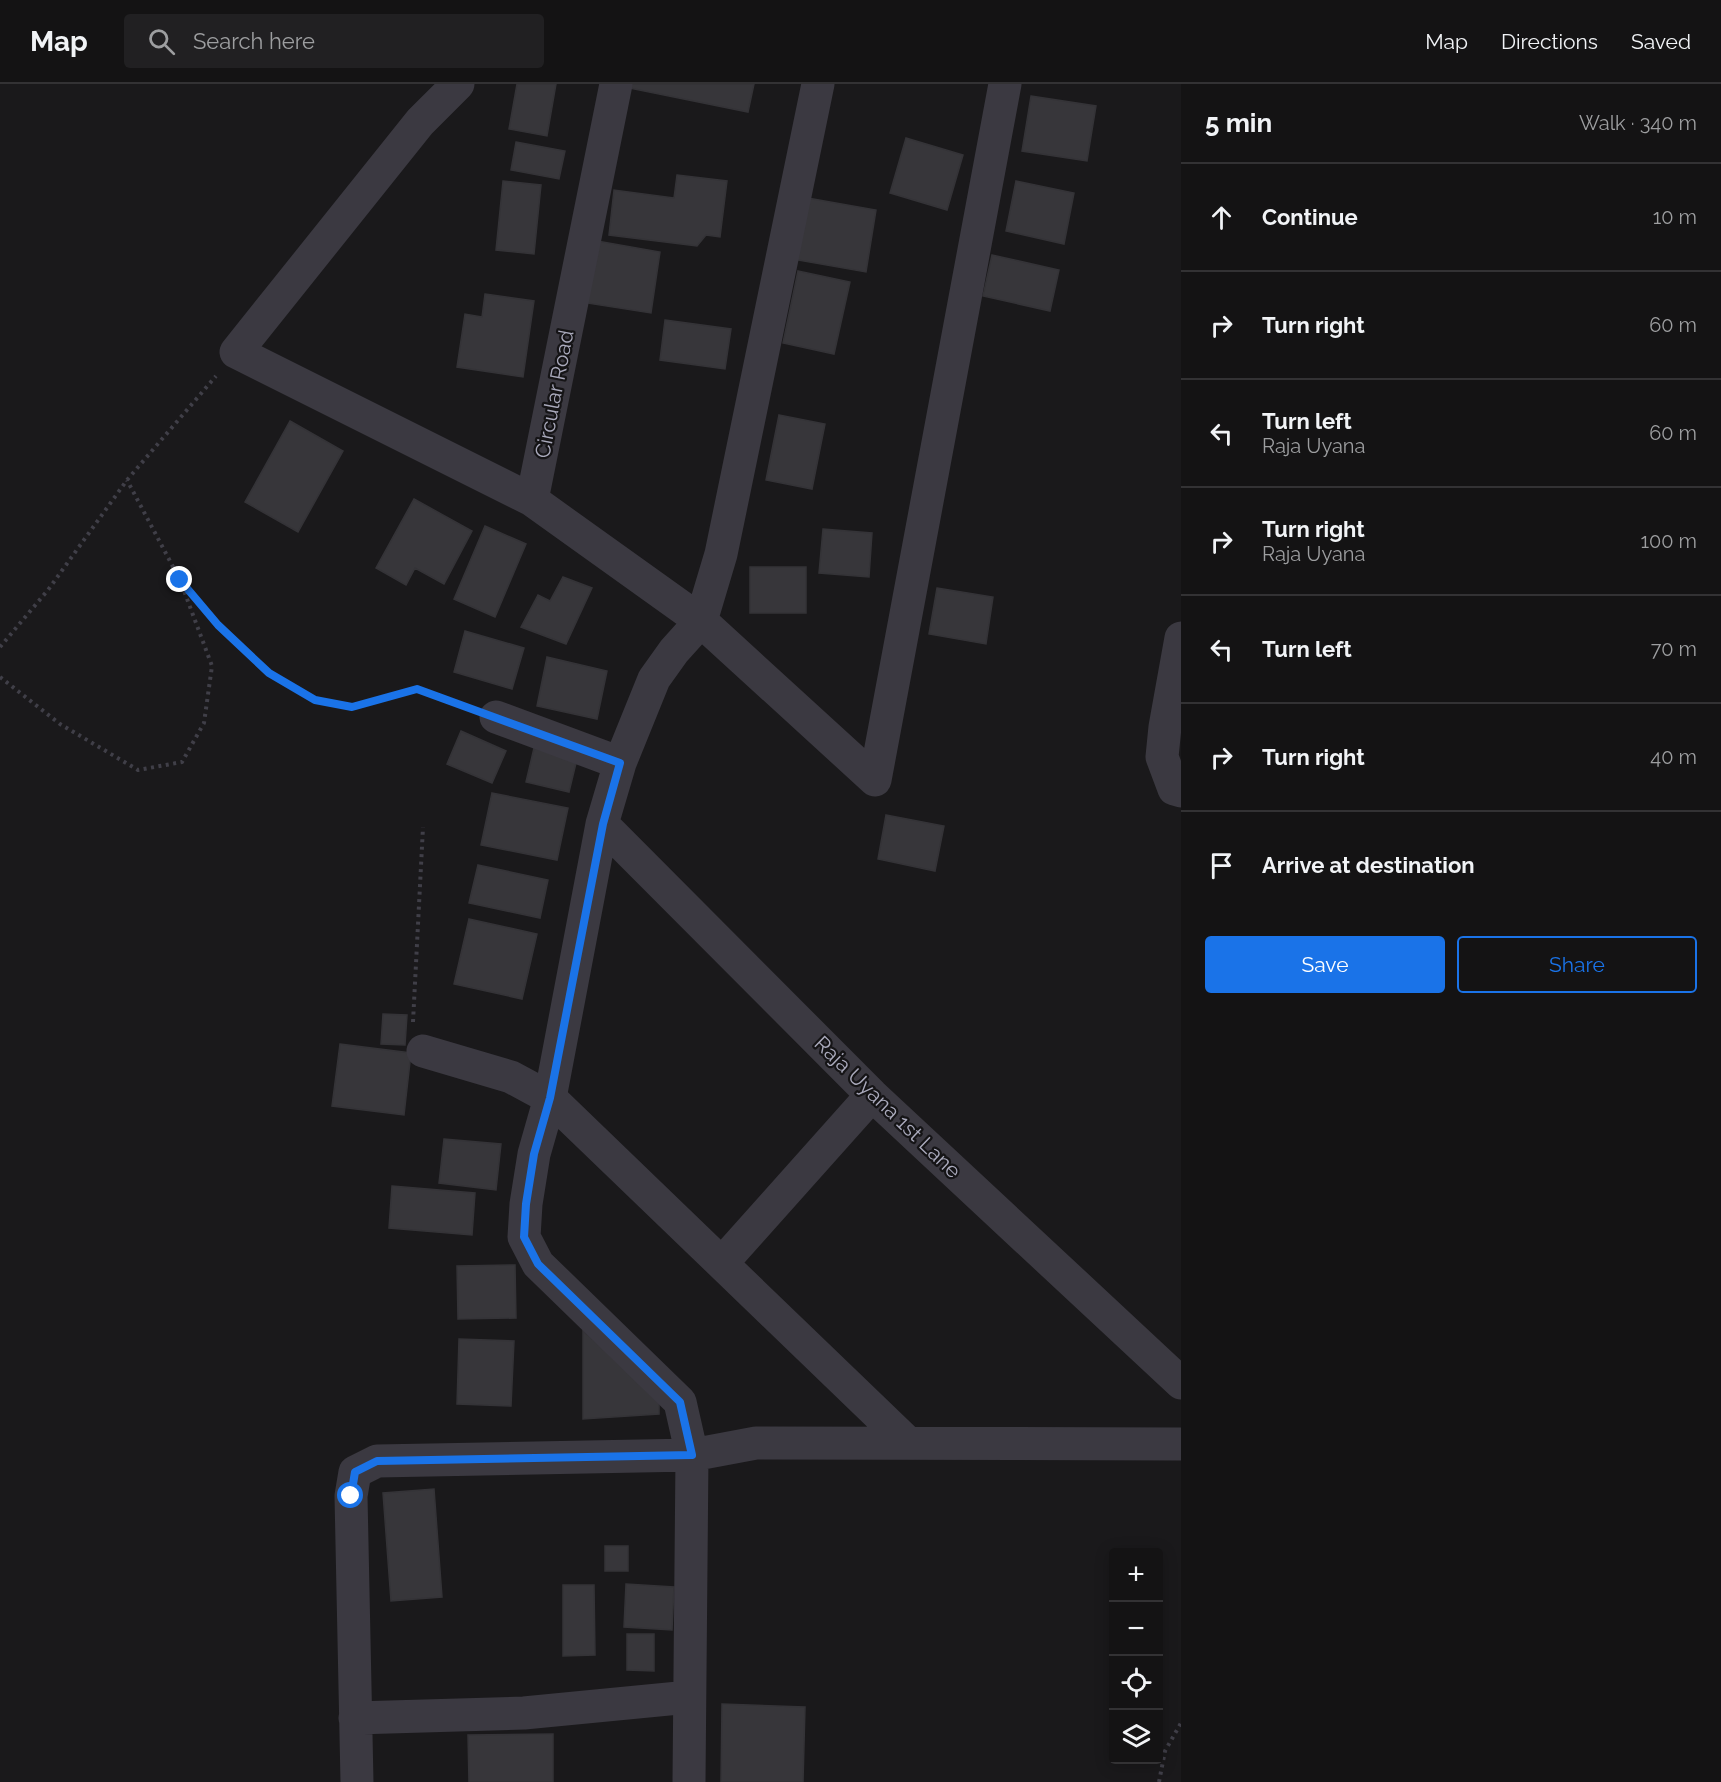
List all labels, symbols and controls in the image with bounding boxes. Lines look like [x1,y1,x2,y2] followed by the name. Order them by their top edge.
[124,14,544,68] search box
[30,25,88,58] text: Map
[145,25,178,58] icon: search
[193,28,315,54] text: Search here
[1425,29,1468,54] text: Map
[1501,29,1598,54] text: Directions
[1631,29,1691,54] text: Saved
[1205,108,1272,138] text: 5 min
[1579,111,1697,135] text: Walk · 340 m
[1205,201,1238,234] icon: ahead
[1262,204,1358,230] text: Continue
[1653,205,1697,229] text: 10 m
[1205,309,1238,342] icon: right
[1262,312,1365,338] text: Turn right
[1649,313,1697,337] text: 60 m
[529,328,579,460] street label: Circular Road
[1262,408,1352,434] text: Turn left
[1205,417,1238,450] icon: left
[1649,421,1697,445] text: 60 m
[1262,434,1365,458] text: Raja Uyana
[1262,516,1365,542] text: Turn right
[1205,525,1238,558] icon: right
[1640,529,1697,553] text: 100 m
[1262,542,1365,566] text: Raja Uyana
[166,566,192,592] route end
[1205,633,1238,666] icon: left
[1262,636,1352,662] text: Turn left
[1651,637,1697,661] text: 70 m
[1205,741,1238,774] icon: right
[1262,744,1365,770] text: Turn right
[1650,745,1697,769] text: 40 m
[1205,849,1238,882] icon: arrive
[1262,852,1475,878] text: Arrive at destination
[1205,936,1445,993] button: Save
[1457,936,1697,993] button: Share
[810,1031,966,1183] street label: Raja Uyana 1st Lane
[337,1482,363,1508] route start
[1109,1548,1163,1764] map controls
[1109,1548,1163,1602] button: +
[1109,1602,1163,1656] button: −
[1109,1656,1163,1710] button: locate
[1109,1710,1163,1764] button: layers

